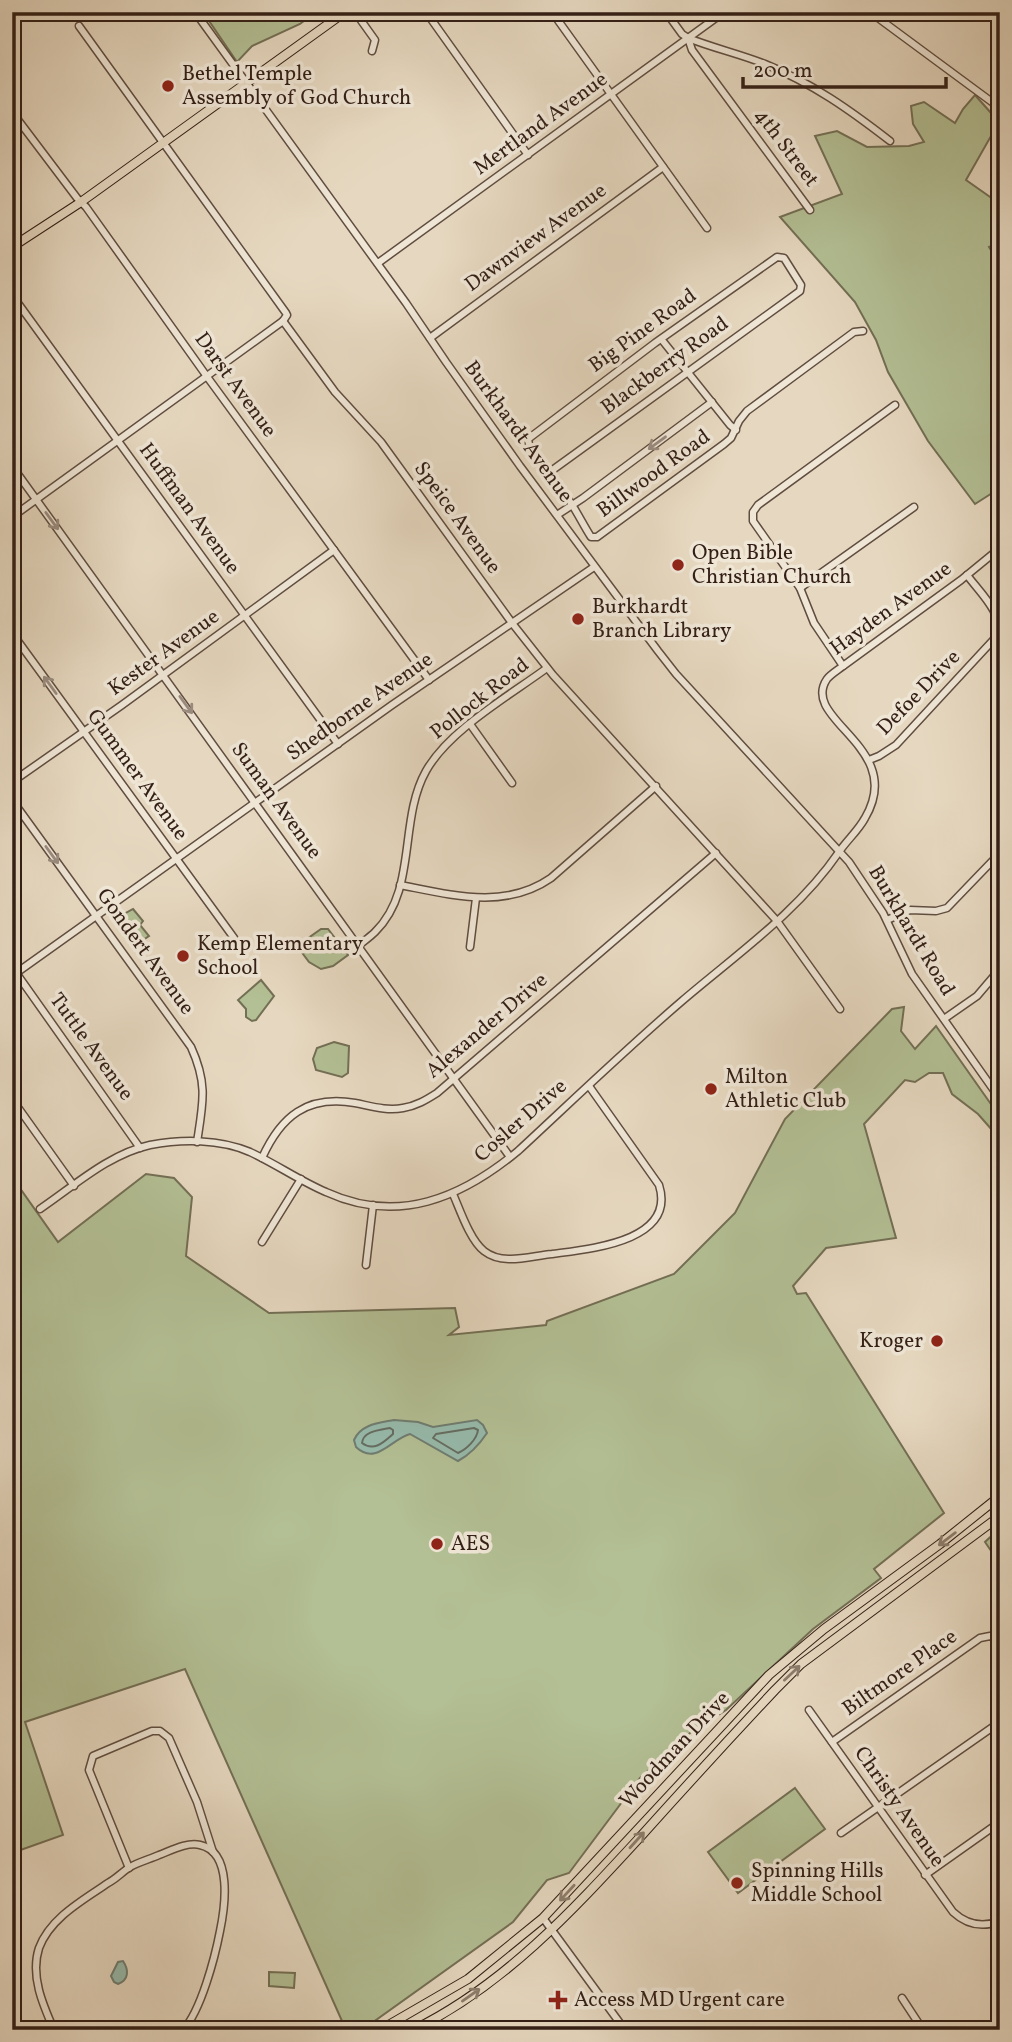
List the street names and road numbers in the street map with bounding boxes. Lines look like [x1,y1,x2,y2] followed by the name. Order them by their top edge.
[468,65,614,183] street label: Mertland Avenue
[747,103,825,193] street label: 4th Street
[459,177,613,299] street label: Dawnview Avenue
[583,282,703,380] street label: Big Pine Road
[595,310,735,422] street label: Blackberry Road
[187,326,283,444] street label: Darst Avenue
[457,355,579,509] street label: Burkhardt Avenue
[591,423,717,525] street label: Billwood Road
[131,437,247,581] street label: Huffman Avenue
[406,456,508,580] street label: Speice Avenue
[824,555,958,663] street label: Hayden Avenue
[102,603,226,703] street label: Kester Avenue
[871,644,967,742] street label: Defoe Drive
[281,646,439,768] street label: Shedborne Avenue
[424,651,536,747] street label: Pollock Road
[79,703,195,847] street label: Gummer Avenue
[224,737,328,865] street label: Suman Avenue
[861,860,961,1002] street label: Burkhardt Road
[89,883,201,1021] street label: Gondert Avenue
[420,966,554,1086] street label: Alexander Drive
[42,987,140,1107] street label: Tuttle Avenue
[468,1073,574,1169] street label: Cosler Drive
[837,1623,963,1723] street label: Biltmore Place
[613,1685,737,1815] street label: Woodman Drive
[847,1741,951,1873] street label: Christy Avenue

